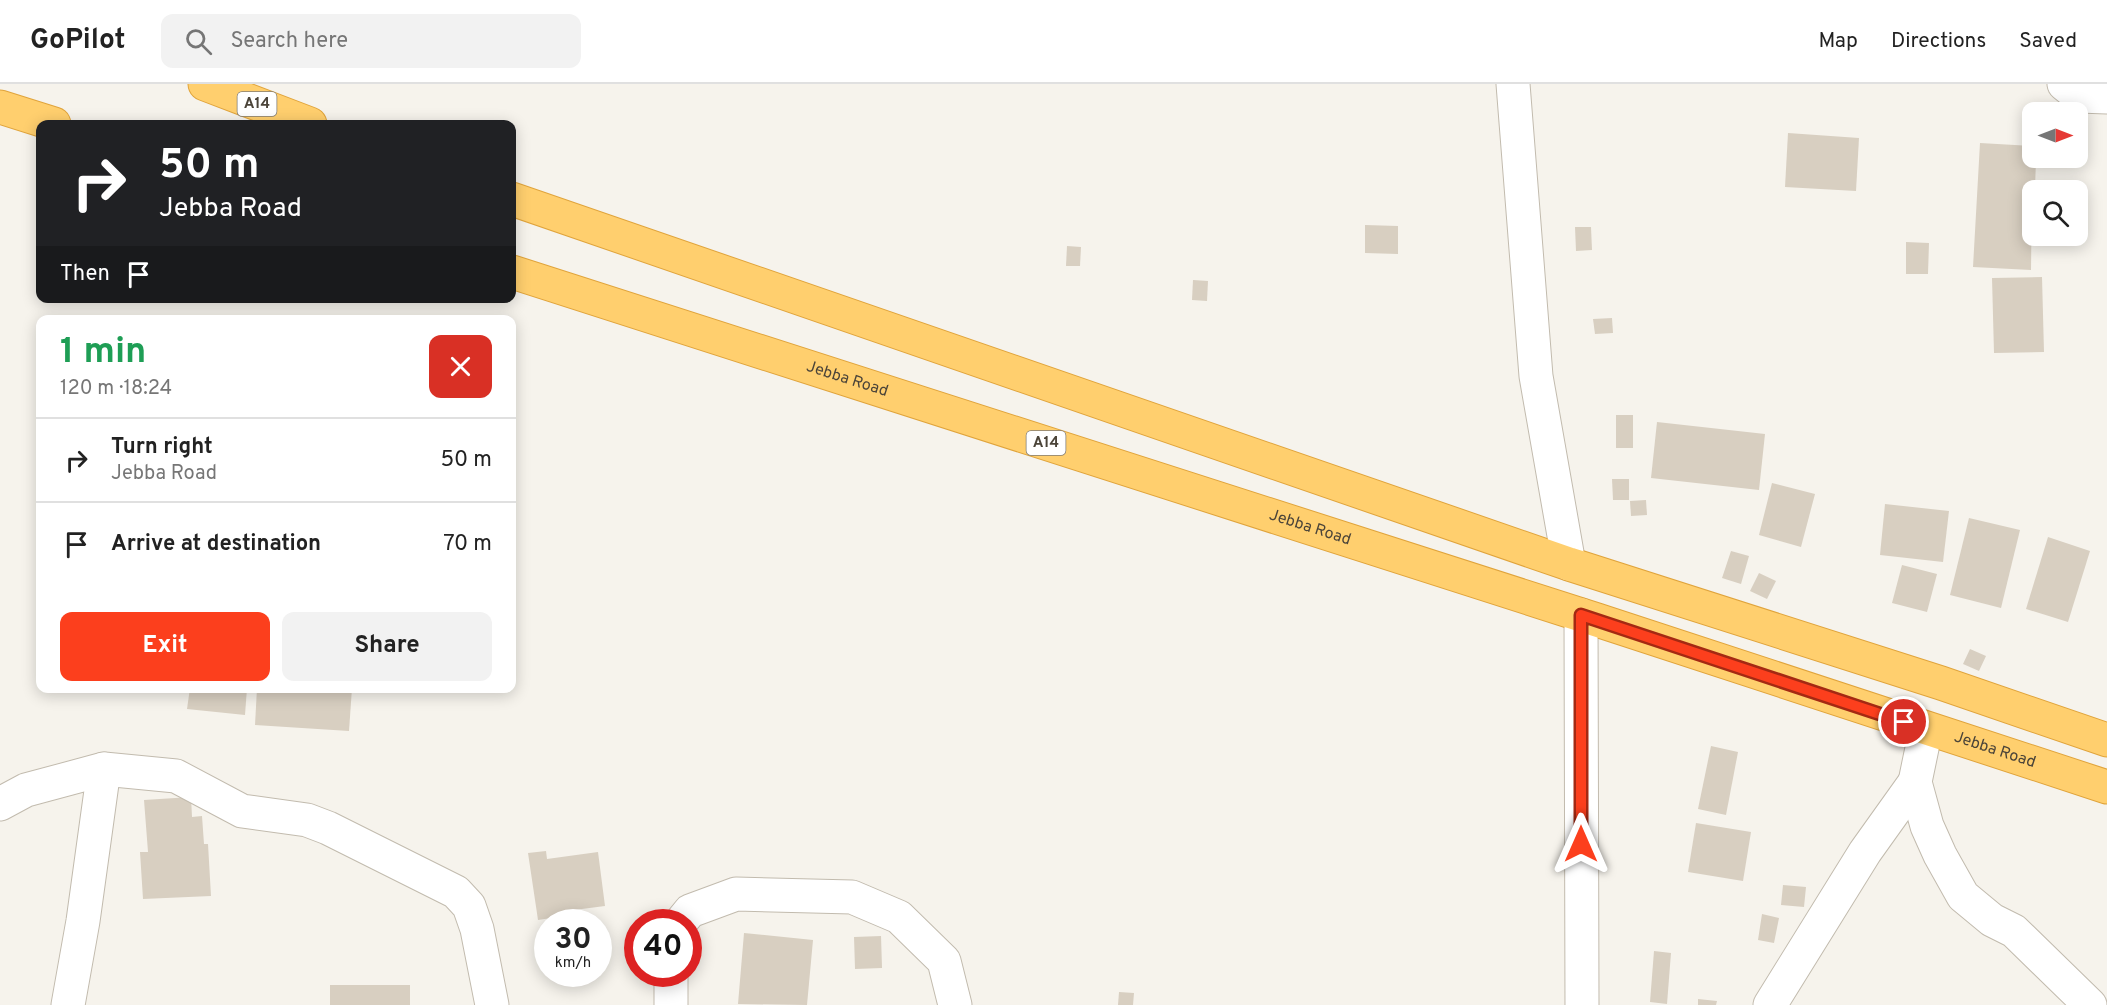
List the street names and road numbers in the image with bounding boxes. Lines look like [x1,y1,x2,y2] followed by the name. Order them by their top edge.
[238,92,276,116] road number: A14
[804,357,891,402] street label: Jebba Road
[1026,431,1066,455] road number: A14
[1267,505,1353,550] street label: Jebba Road
[1951,728,2038,773] street label: Jebba Road

